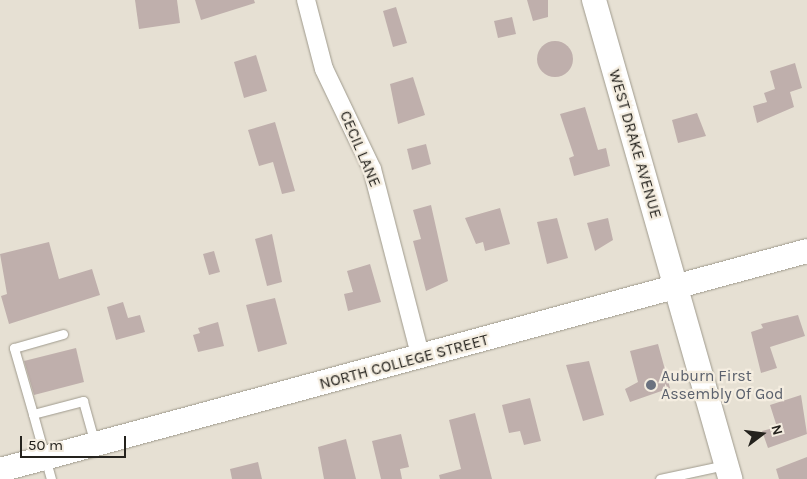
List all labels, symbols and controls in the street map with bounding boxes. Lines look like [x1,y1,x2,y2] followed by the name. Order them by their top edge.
[605,67,665,221] street label: WEST DRAKE AVENUE
[335,108,385,190] street label: CECIL LANE
[317,330,491,394] street label: NORTH COLLEGE STREET
[661,366,784,404] place label: Auburn First Assembly Of God
[645,379,657,391] marker: Auburn First Assembly Of God
[737,409,787,459] north arrow
[767,423,786,437] text: N
[22,426,129,458] scale bar
[28,436,63,454] text: 50 m

